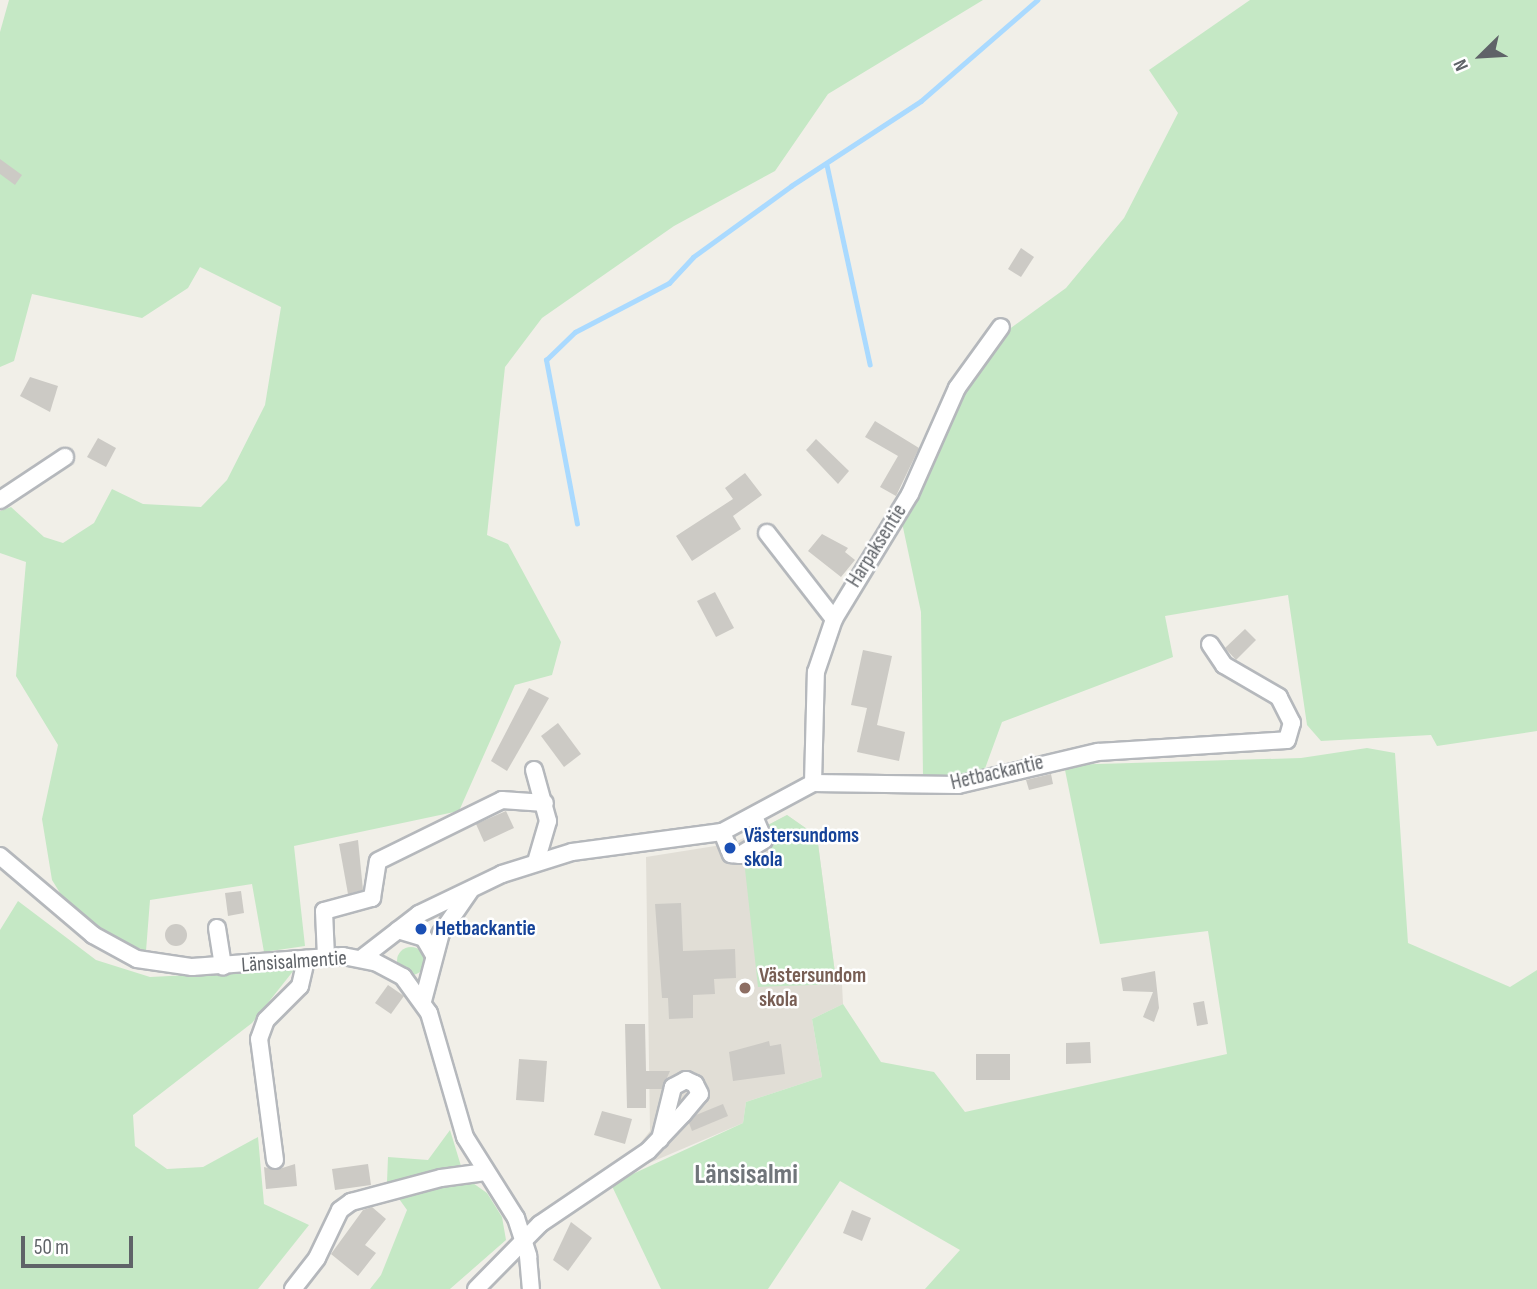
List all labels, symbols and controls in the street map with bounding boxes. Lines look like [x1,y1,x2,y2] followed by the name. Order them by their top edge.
[1446,21,1516,91] north arrow
[1449,55,1474,74] text: N
[842,500,912,592] street label: Harpaksentie
[948,750,1046,796] street label: Hetbackantie
[744,823,859,873] place label: Västersundoms skola
[722,840,738,856] marker: Västersundoms skola
[435,916,536,942] place label: Hetbackantie
[413,921,429,937] marker: Hetbackantie
[240,946,348,978] street label: Länsisalmentie
[759,963,866,1013] place label: Västersundom skola
[737,980,753,996] marker: Västersundom skola
[694,1158,798,1192] district label: Länsisalmi
[24,1222,136,1266] scale bar
[34,1235,69,1260] text: 50 m

